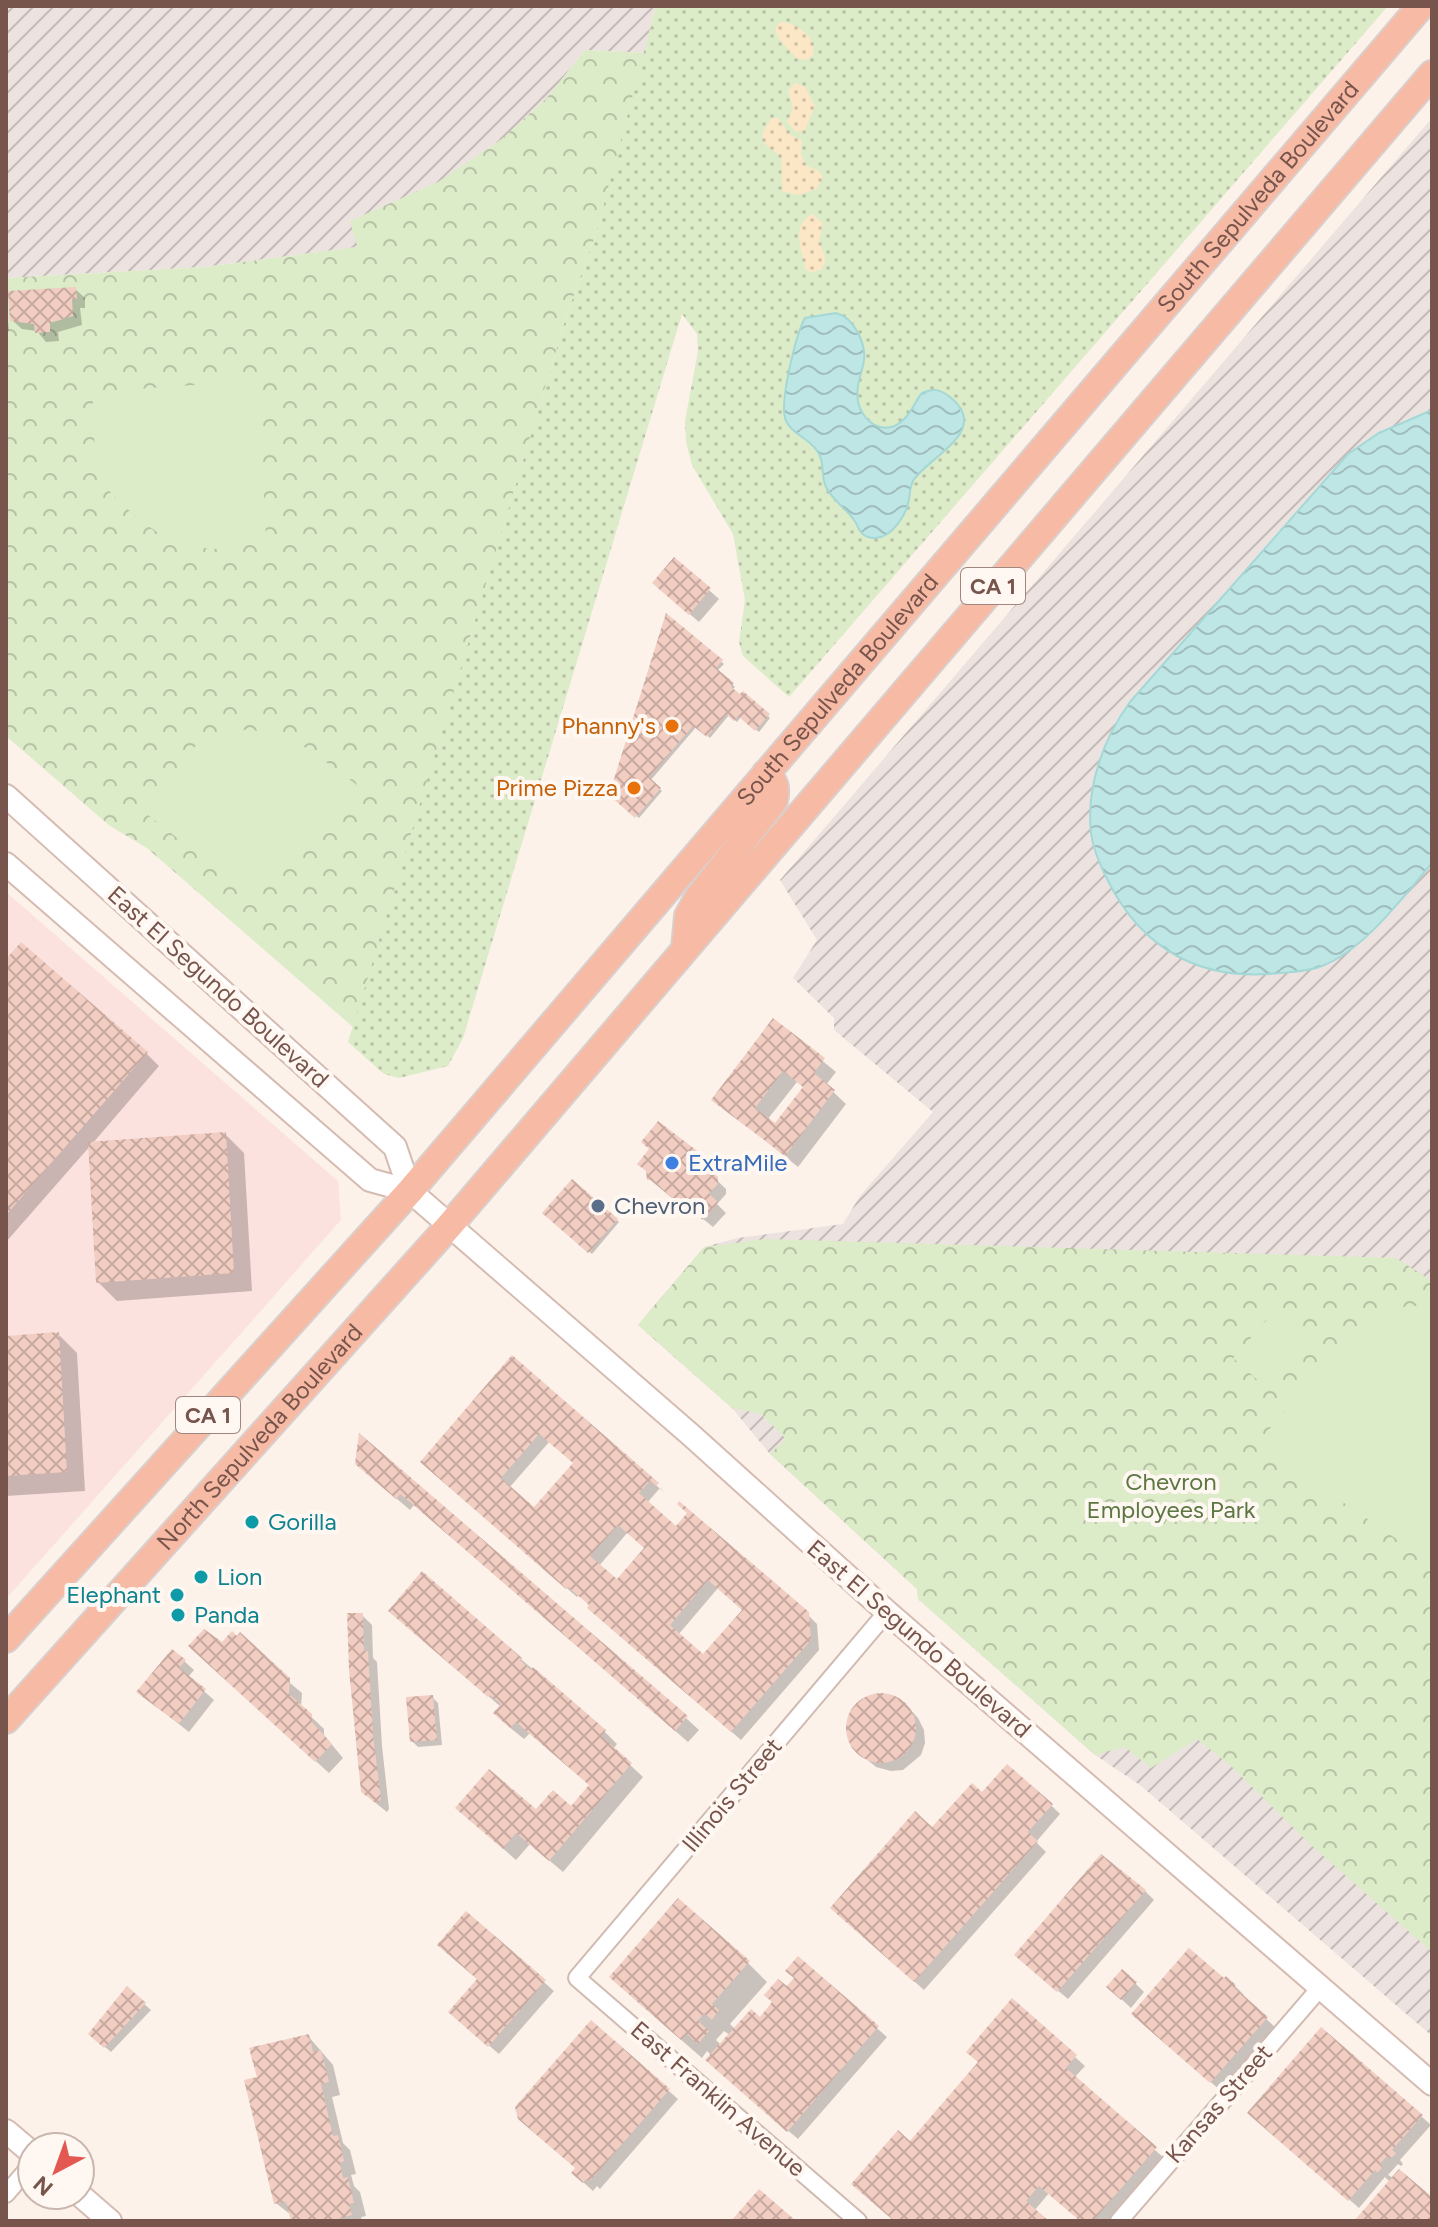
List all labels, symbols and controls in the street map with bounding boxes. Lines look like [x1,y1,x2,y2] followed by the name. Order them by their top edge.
[1151,75,1365,318] street label: South Sepulveda Boulevard
[730,568,944,811] street label: South Sepulveda Boulevard
[961,568,1025,604] road number: CA 1
[561,711,656,740] place label: Phanny's
[663,717,681,735] marker: Phanny's
[496,773,618,802] place label: Prime Pizza
[625,779,643,797] marker: Prime Pizza
[102,880,335,1094] street label: East El Segundo Boulevard
[688,1148,787,1177] place label: ExtraMile
[663,1154,681,1172] marker: ExtraMile
[614,1191,705,1220] place label: Chevron
[589,1197,607,1215] marker: Chevron
[150,1318,368,1556] street label: North Sepulveda Boulevard
[176,1397,240,1433] road number: CA 1
[1086,1467,1256,1524] park label: Chevron Employees Park
[268,1507,337,1536] place label: Gorilla
[243,1513,261,1531] marker: Gorilla
[801,1533,1037,1744] street label: East El Segundo Boulevard
[217,1562,262,1591] place label: Lion
[192,1568,210,1586] marker: Lion
[66,1580,161,1609] place label: Elephant
[168,1586,186,1604] marker: Elephant
[194,1600,260,1629] place label: Panda
[169,1606,187,1624] marker: Panda
[676,1732,788,1858] street label: Illinois Street
[625,2015,812,2182] street label: East Franklin Avenue
[1159,2038,1278,2169] street label: Kansas Street
[16,2131,96,2211] north arrow
[28,2170,58,2201] text: N

